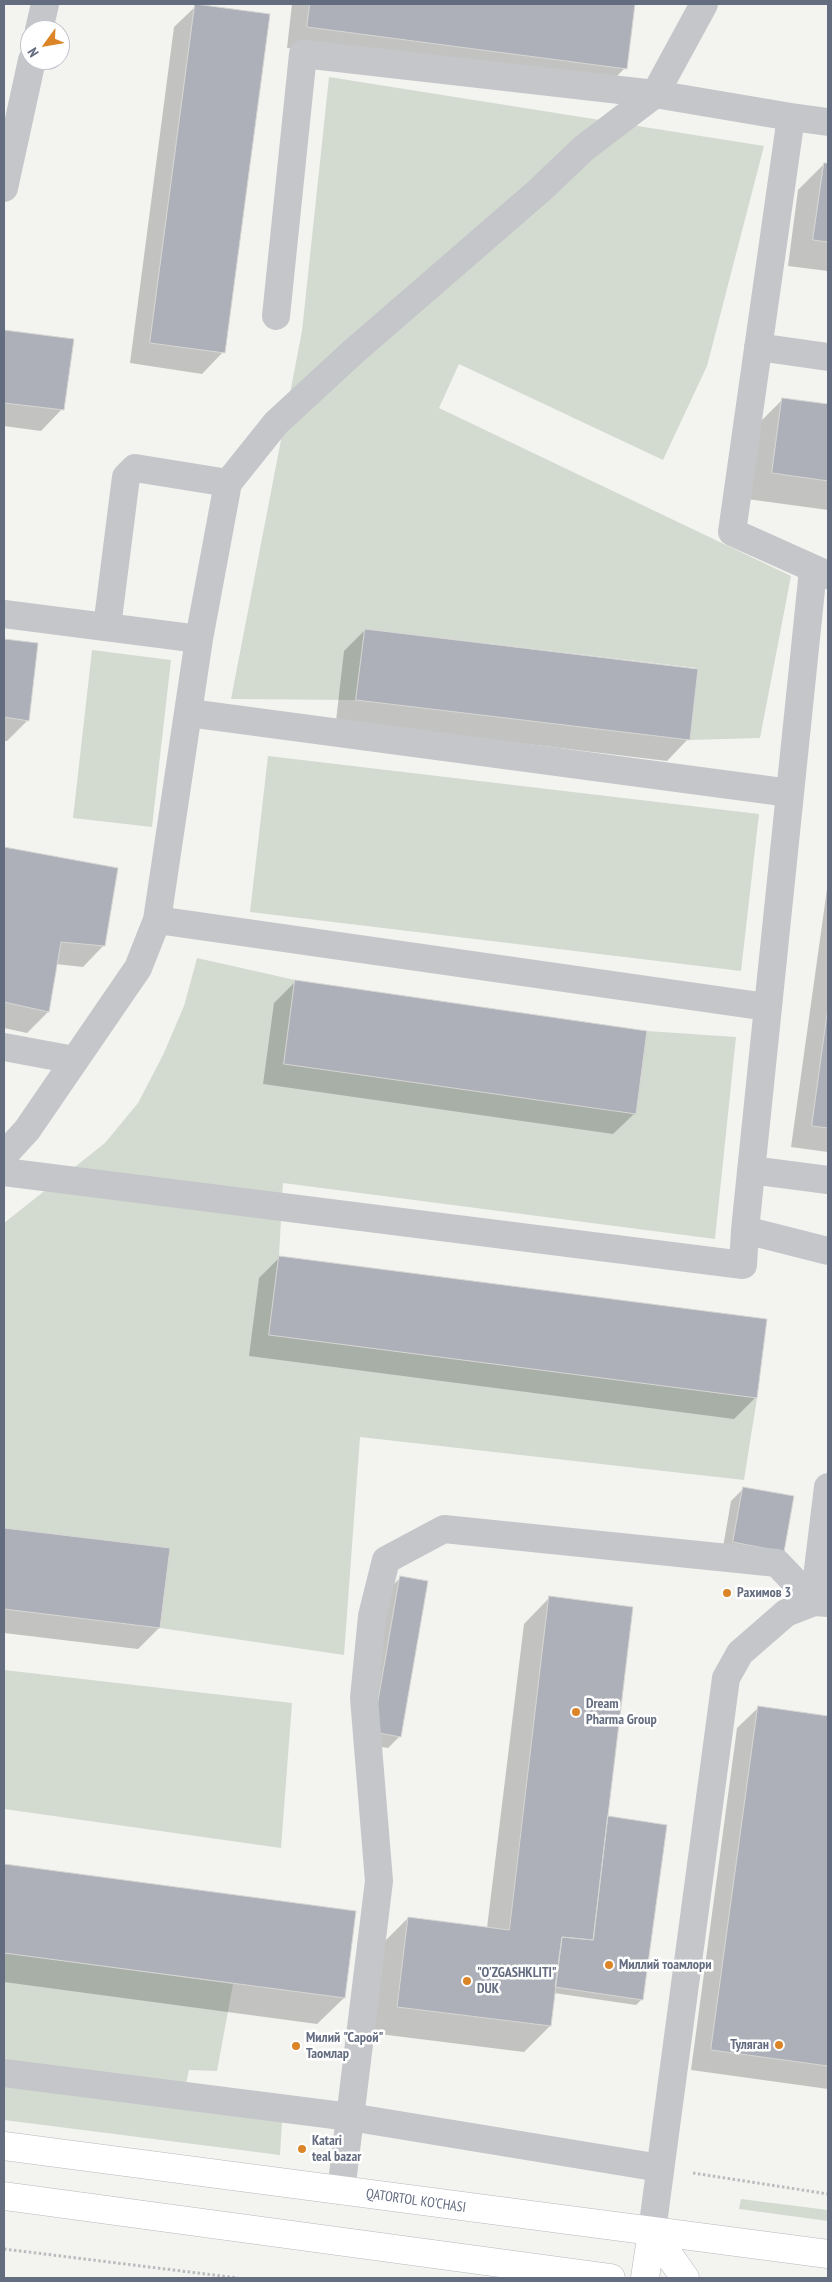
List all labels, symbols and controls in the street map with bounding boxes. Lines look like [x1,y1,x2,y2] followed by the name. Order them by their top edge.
[20,20,70,70] north arrow
[23,44,43,60] text: N
[737,1585,791,1601] place label: Рахимов 3
[721,1587,733,1599] marker: Рахимов 3
[586,1696,657,1728] place label: Dream Pharma Group
[570,1706,582,1718] marker: Dream Pharma Group
[619,1957,712,1973] place label: Миллий тоамлори
[603,1959,615,1971] marker: Миллий тоамлори
[477,1965,557,1998] place label: "O'ZGASHKLITI" DUK
[461,1975,473,1987] marker: "O'ZGASHKLITI" DUK
[306,2030,383,2062] place label: Милий "Сарой" Таомлар
[730,2037,769,2053] place label: Туляган
[773,2039,785,2051] marker: Туляган
[290,2040,302,2052] marker: Милий "Сарой" Таомлар
[312,2133,361,2166] place label: Katari teal bazar
[296,2143,308,2155] marker: Katari teal bazar
[365,2186,467,2216] street label: QATORTOL KO'CHASI

